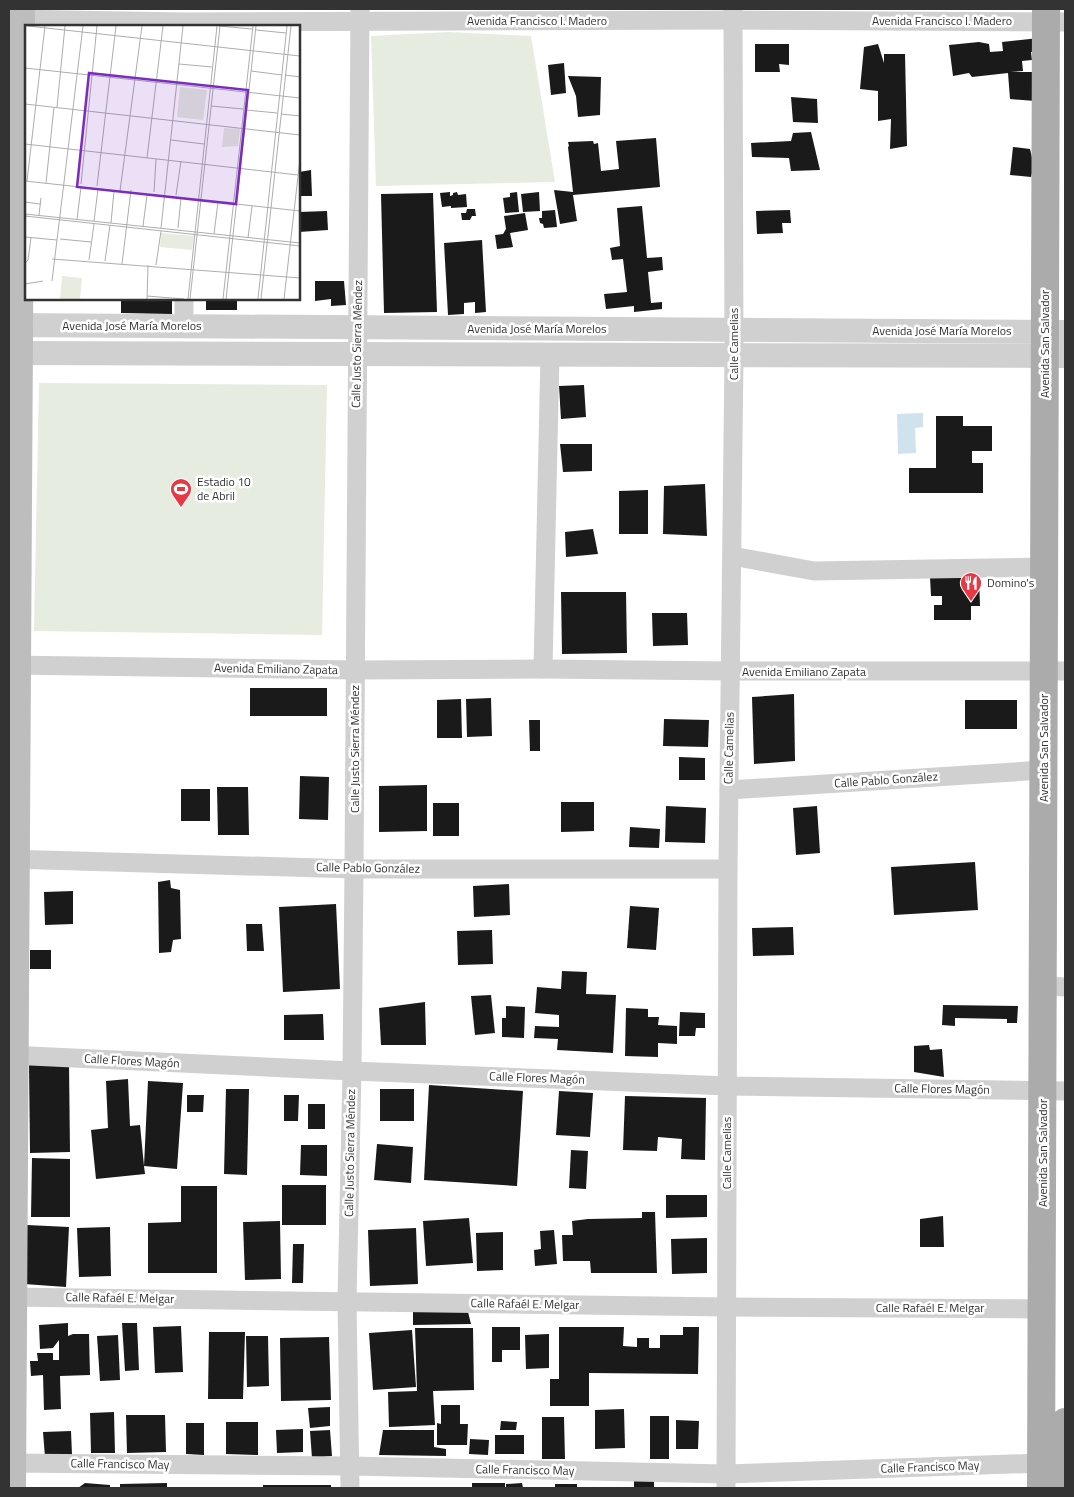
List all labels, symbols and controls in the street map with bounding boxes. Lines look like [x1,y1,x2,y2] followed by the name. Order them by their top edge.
[467,11,607,30] street label: Avenida Francisco I. Madero
[872,11,1012,30] street label: Avenida Francisco I. Madero
[25,25,300,300] inset map
[346,280,367,408] street label: Calle Justo Sierra Méndez
[1035,290,1054,398] street label: Avenida San Salvador
[724,307,743,380] street label: Calle Camelias
[62,316,202,335] street label: Avenida José María Morelos
[467,319,607,338] street label: Avenida José María Morelos
[872,321,1012,340] street label: Avenida José María Morelos
[197,472,251,505] place label: Estadio 10 de Abril
[169,477,193,508] sports icon: Estadio 10 de Abril
[959,571,983,602] restaurant icon: Domino's
[987,573,1035,592] place label: Domino's
[214,658,338,679] street label: Avenida Emiliano Zapata
[742,662,866,681] street label: Avenida Emiliano Zapata
[345,685,364,813] street label: Calle Justo Sierra Méndez
[1034,694,1053,802] street label: Avenida San Salvador
[718,711,739,784] street label: Calle Camelias
[833,766,938,793] street label: Calle Pablo González
[316,857,420,878] street label: Calle Pablo González
[84,1049,180,1072] street label: Calle Flores Magón
[489,1066,585,1089] street label: Calle Flores Magón
[894,1078,990,1099] street label: Calle Flores Magón
[339,1089,360,1217] street label: Calle Justo Sierra Méndez
[1033,1099,1052,1207] street label: Avenida San Salvador
[717,1116,736,1189] street label: Calle Camelias
[65,1287,175,1308] street label: Calle Rafaél E. Melgar
[470,1293,580,1314] street label: Calle Rafaél E. Melgar
[876,1298,984,1317] street label: Calle Rafaél E. Melgar
[70,1453,170,1474] street label: Calle Francisco May
[880,1455,980,1478] street label: Calle Francisco May
[475,1459,575,1480] street label: Calle Francisco May

